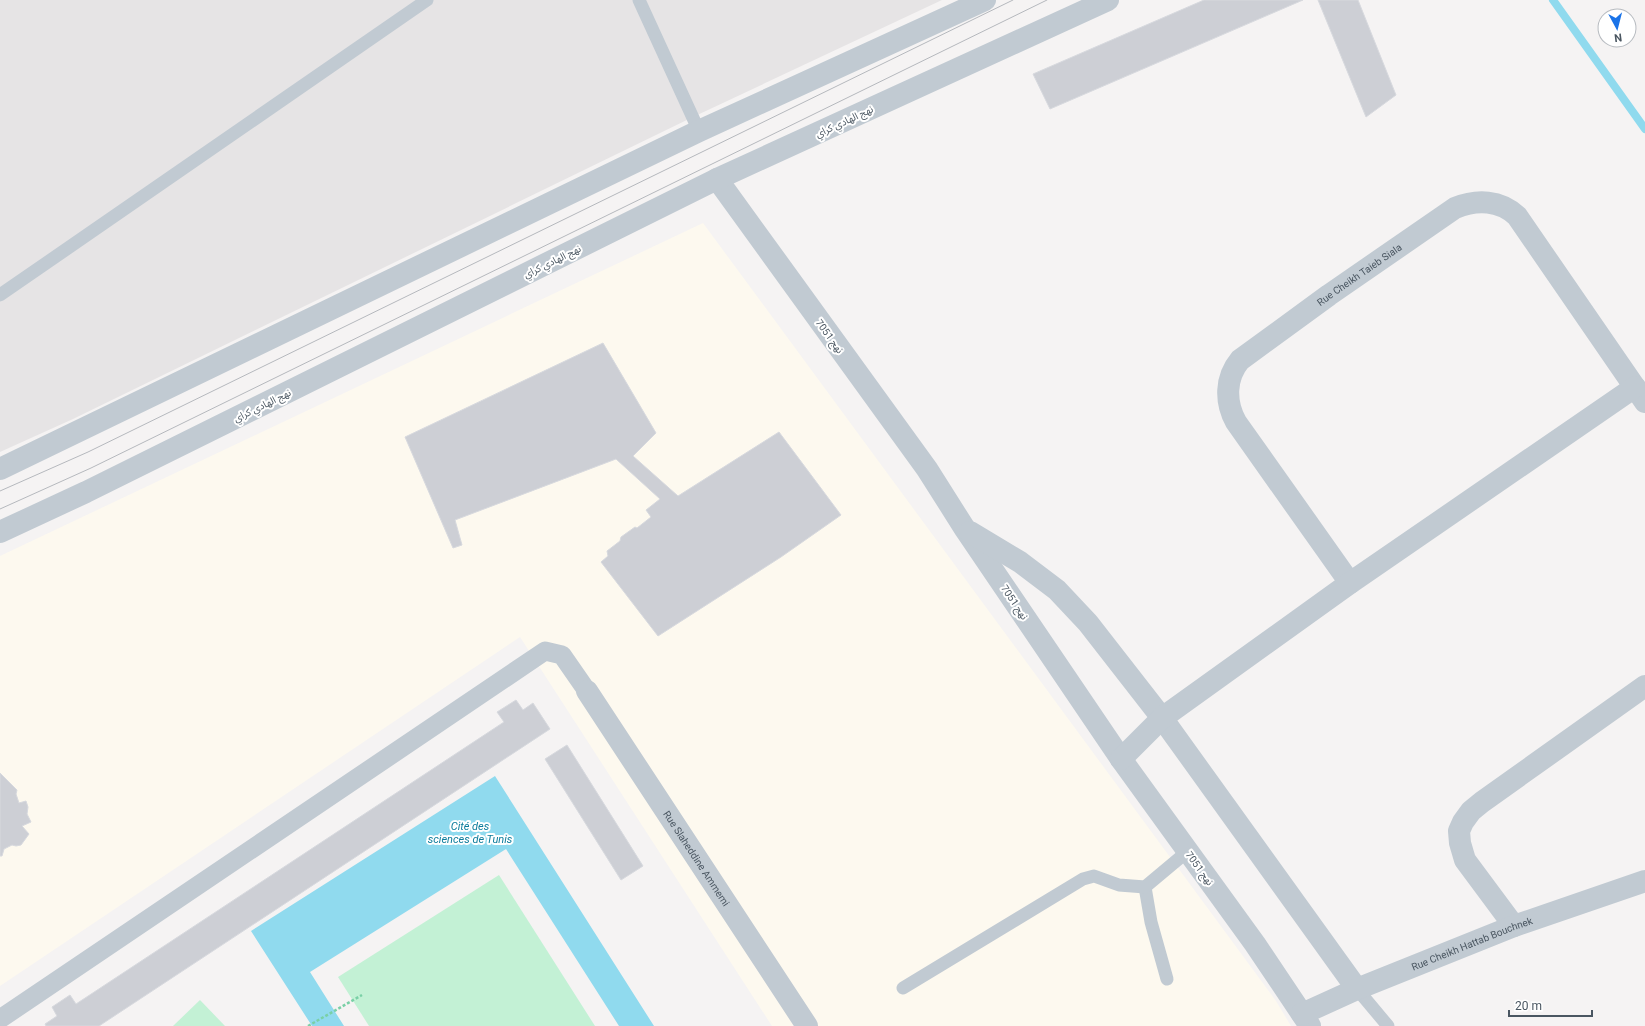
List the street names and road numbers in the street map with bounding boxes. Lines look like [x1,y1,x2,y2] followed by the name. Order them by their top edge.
[814,103,876,142] street label: نهج الهادي كراي
[1315,242,1404,308] street label: Rue Cheikh Taieb Siala
[522,243,584,282] street label: نهج الهادي كراي
[812,317,846,357] street label: نهج 7051
[232,387,294,426] street label: نهج الهادي كراي
[997,583,1030,623] street label: نهج 7051
[661,809,732,908] street label: Rue Slaheddine Ammemi
[1182,849,1216,889] street label: نهج 7051
[1410,915,1535,973] street label: Rue Cheikh Hattab Bouchnek

